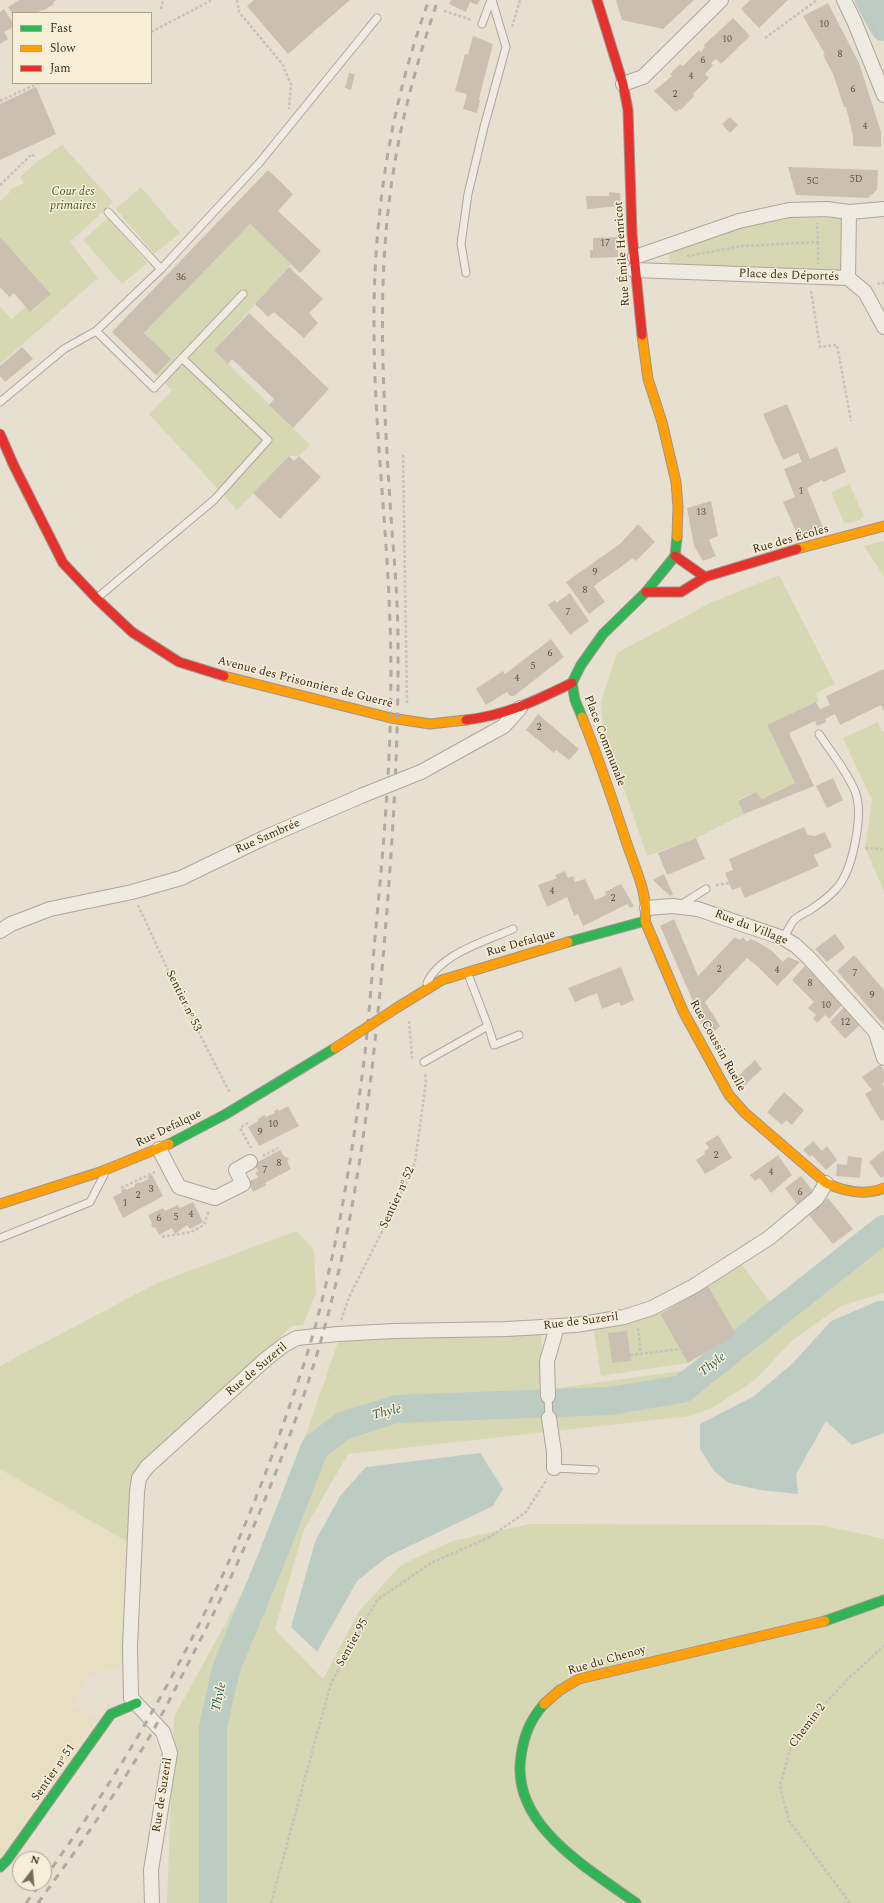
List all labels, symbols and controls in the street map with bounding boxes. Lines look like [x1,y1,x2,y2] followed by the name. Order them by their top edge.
[12,12,152,84] legend
[50,19,72,38] text: Fast
[819,19,829,31] house number: 10
[722,34,732,46] house number: 10
[50,39,75,58] text: Slow
[838,49,842,61] house number: 8
[701,55,705,67] house number: 6
[50,59,71,78] text: Jam
[689,71,693,83] house number: 4
[851,84,855,96] house number: 6
[673,89,677,101] house number: 2
[863,121,867,133] house number: 4
[850,174,862,186] house number: 5D
[807,176,819,188] house number: 5C
[50,186,96,214] park label: Cour des primaires
[612,201,634,307] street label: Rue Émile Henricot
[600,238,610,250] house number: 17
[738,267,840,285] street label: Place des Déportés
[176,272,186,284] house number: 36
[799,486,803,498] house number: 1
[696,507,706,519] house number: 13
[751,522,831,558] street label: Rue des Écoles
[593,567,597,579] house number: 9
[583,585,587,597] house number: 8
[566,607,570,619] house number: 7
[548,648,552,660] house number: 6
[216,654,394,712] street label: Avenue des Prisonniers de Guerre
[531,661,535,673] house number: 5
[515,673,519,685] house number: 4
[580,693,628,789] street label: Place Communale
[537,722,541,734] house number: 2
[233,816,303,858] street label: Rue Sambrée
[550,886,554,898] house number: 4
[611,893,615,905] house number: 2
[712,907,790,949] street label: Rue du Village
[485,927,557,961] street label: Rue Defalque
[717,964,721,976] house number: 2
[775,965,779,977] house number: 4
[162,968,204,1034] street label: Sentier nᵒ 53
[853,968,857,980] house number: 7
[808,978,812,990] house number: 8
[870,990,874,1002] house number: 9
[686,998,748,1094] street label: Rue Coussin Ruelle
[821,1000,831,1012] house number: 10
[840,1017,850,1029] house number: 12
[134,1107,204,1151] street label: Rue Defalque
[268,1119,278,1131] house number: 10
[258,1127,262,1139] house number: 9
[714,1150,718,1162] house number: 2
[277,1158,281,1170] house number: 8
[263,1165,267,1177] house number: 7
[377,1165,419,1231] street label: Sentier nᵒ 52
[769,1167,773,1179] house number: 4
[149,1184,153,1196] house number: 3
[798,1187,802,1199] house number: 6
[136,1190,140,1202] house number: 2
[123,1198,127,1210] house number: 1
[189,1209,193,1221] house number: 4
[174,1212,178,1224] house number: 5
[157,1213,161,1225] house number: 6
[543,1310,619,1334] street label: Rue de Suzeril
[223,1340,291,1400] street label: Rue de Suzeril
[696,1350,730,1380] water label: Thyle
[371,1402,403,1424] water label: Thyle
[334,1616,372,1670] street label: Sentier 95
[566,1643,648,1679] street label: Rue du Chenoy
[209,1681,231,1713] water label: Thyle
[787,1701,829,1751] street label: Chemin 2
[29,1742,79,1804] street label: Sentier nᵒ 51
[150,1757,176,1833] street label: Rue de Suzeril
[12,1851,52,1891] north arrow
[29,1851,42,1869] text: N

